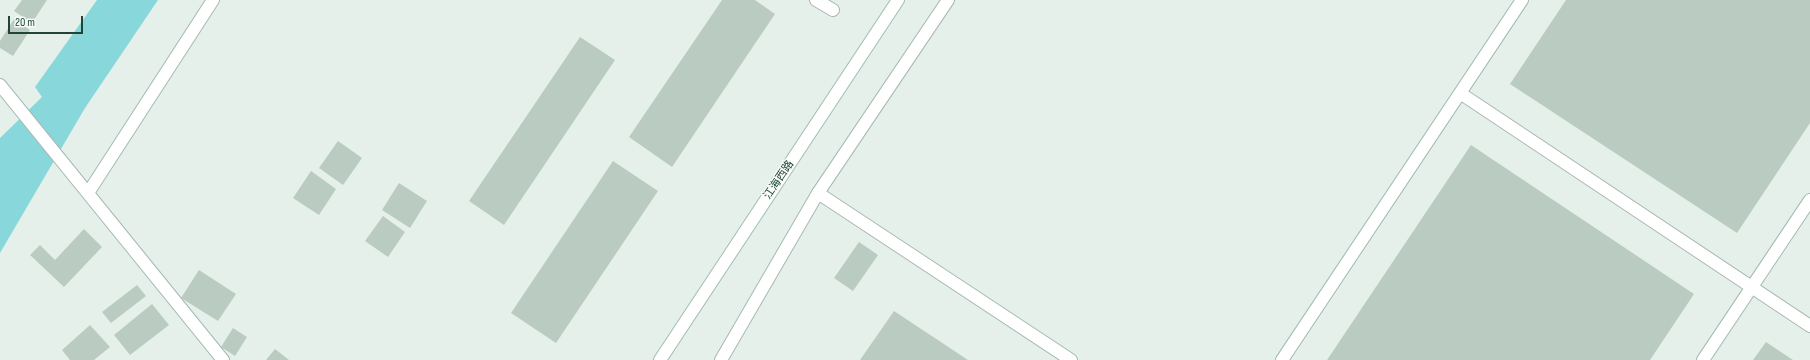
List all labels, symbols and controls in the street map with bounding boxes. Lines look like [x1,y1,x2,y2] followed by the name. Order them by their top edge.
[10,8,85,34] scale bar
[15,15,35,30] text: 20 m
[761,158,797,202] street label: 江海西路

